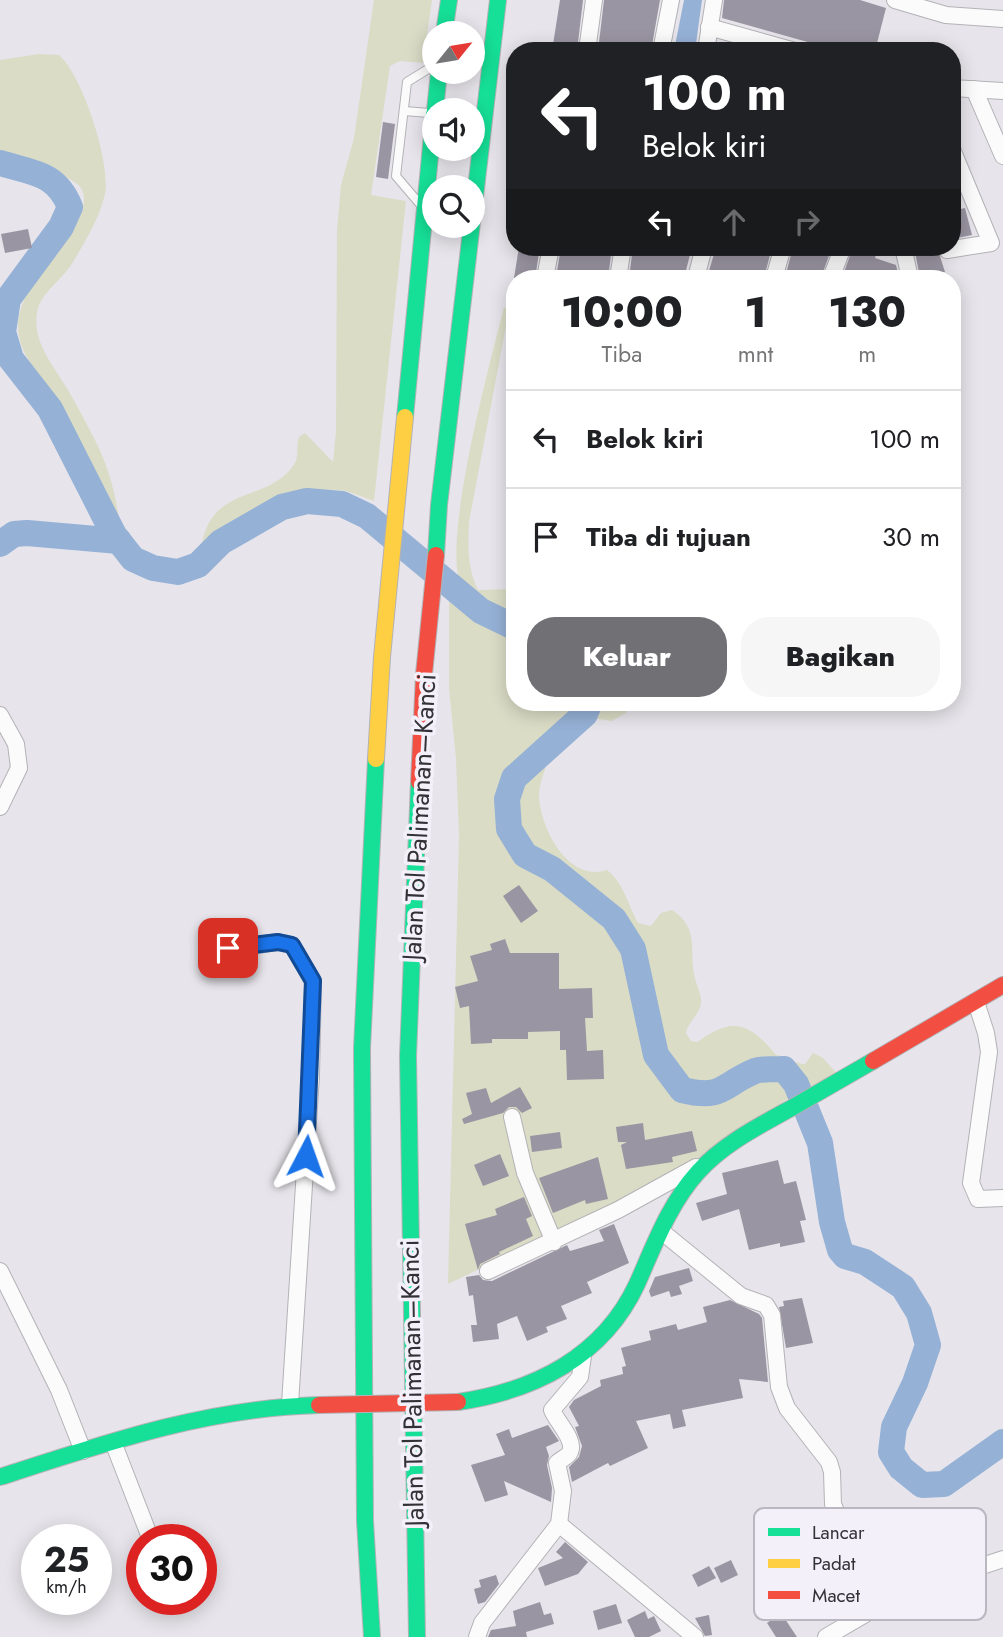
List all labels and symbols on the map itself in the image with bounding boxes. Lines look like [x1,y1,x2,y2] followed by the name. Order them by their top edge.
[422,21,485,84] north arrow
[392,673,445,964] street label: Jalan Tol Palimanan–Kanci
[198,918,258,978] pin
[269,1119,343,1193] position arrow
[391,1239,434,1530] street label: Jalan Tol Palimanan–Kanci
[754,1508,986,1620] legend
[812,1519,865,1546] text: Lancar
[126,1524,217,1615] speed limit sign: 30
[812,1550,856,1577] text: Padat
[812,1582,860,1609] text: Macet

